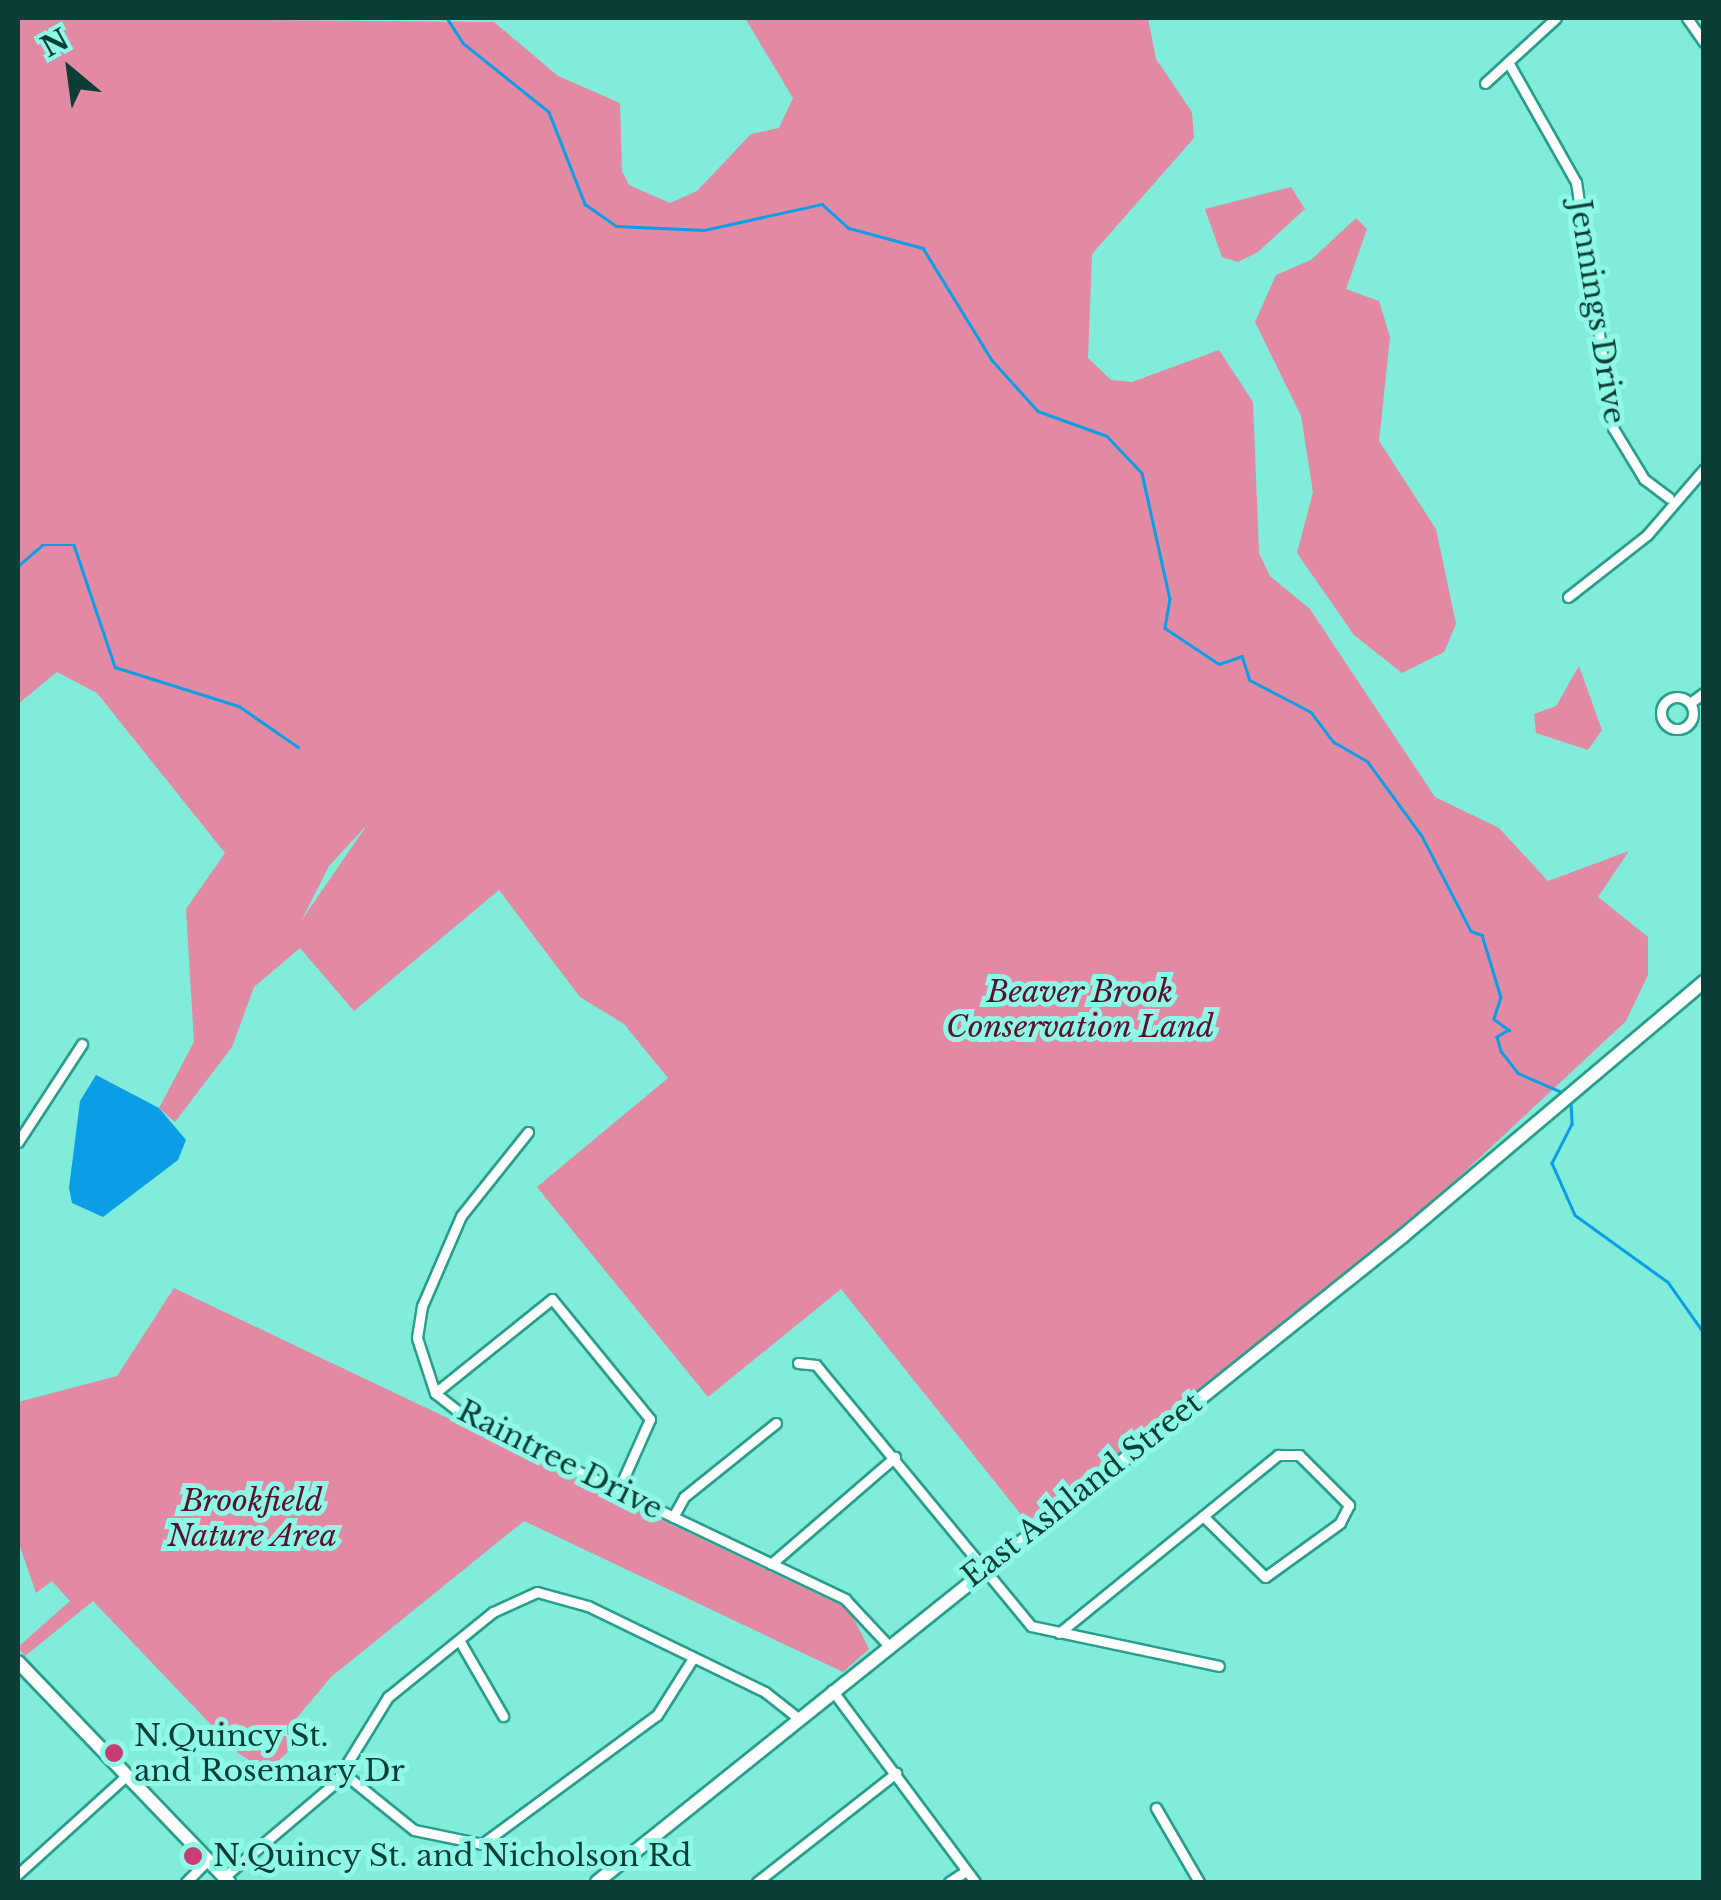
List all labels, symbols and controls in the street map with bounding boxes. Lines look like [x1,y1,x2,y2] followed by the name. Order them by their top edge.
[20,20,120,120] north arrow
[35,22,75,65] text: N
[1562,197,1632,427] street label: Jennings Drive
[946,974,1214,1044] park label: Beaver Brook Conservation Land
[954,1385,1210,1595] street label: East Ashland Street
[451,1393,669,1527] street label: Raintree Drive
[167,1483,337,1554] park label: Brookfield Nature Area
[134,1718,406,1788] place label: N.Quincy St. and Rosemary Dr
[103,1742,125,1764] marker: N.Quincy St. and Rosemary Dr
[213,1838,692,1874] place label: N.Quincy St. and Nicholson Rd
[182,1845,204,1867] marker: N.Quincy St. and Nicholson Rd

